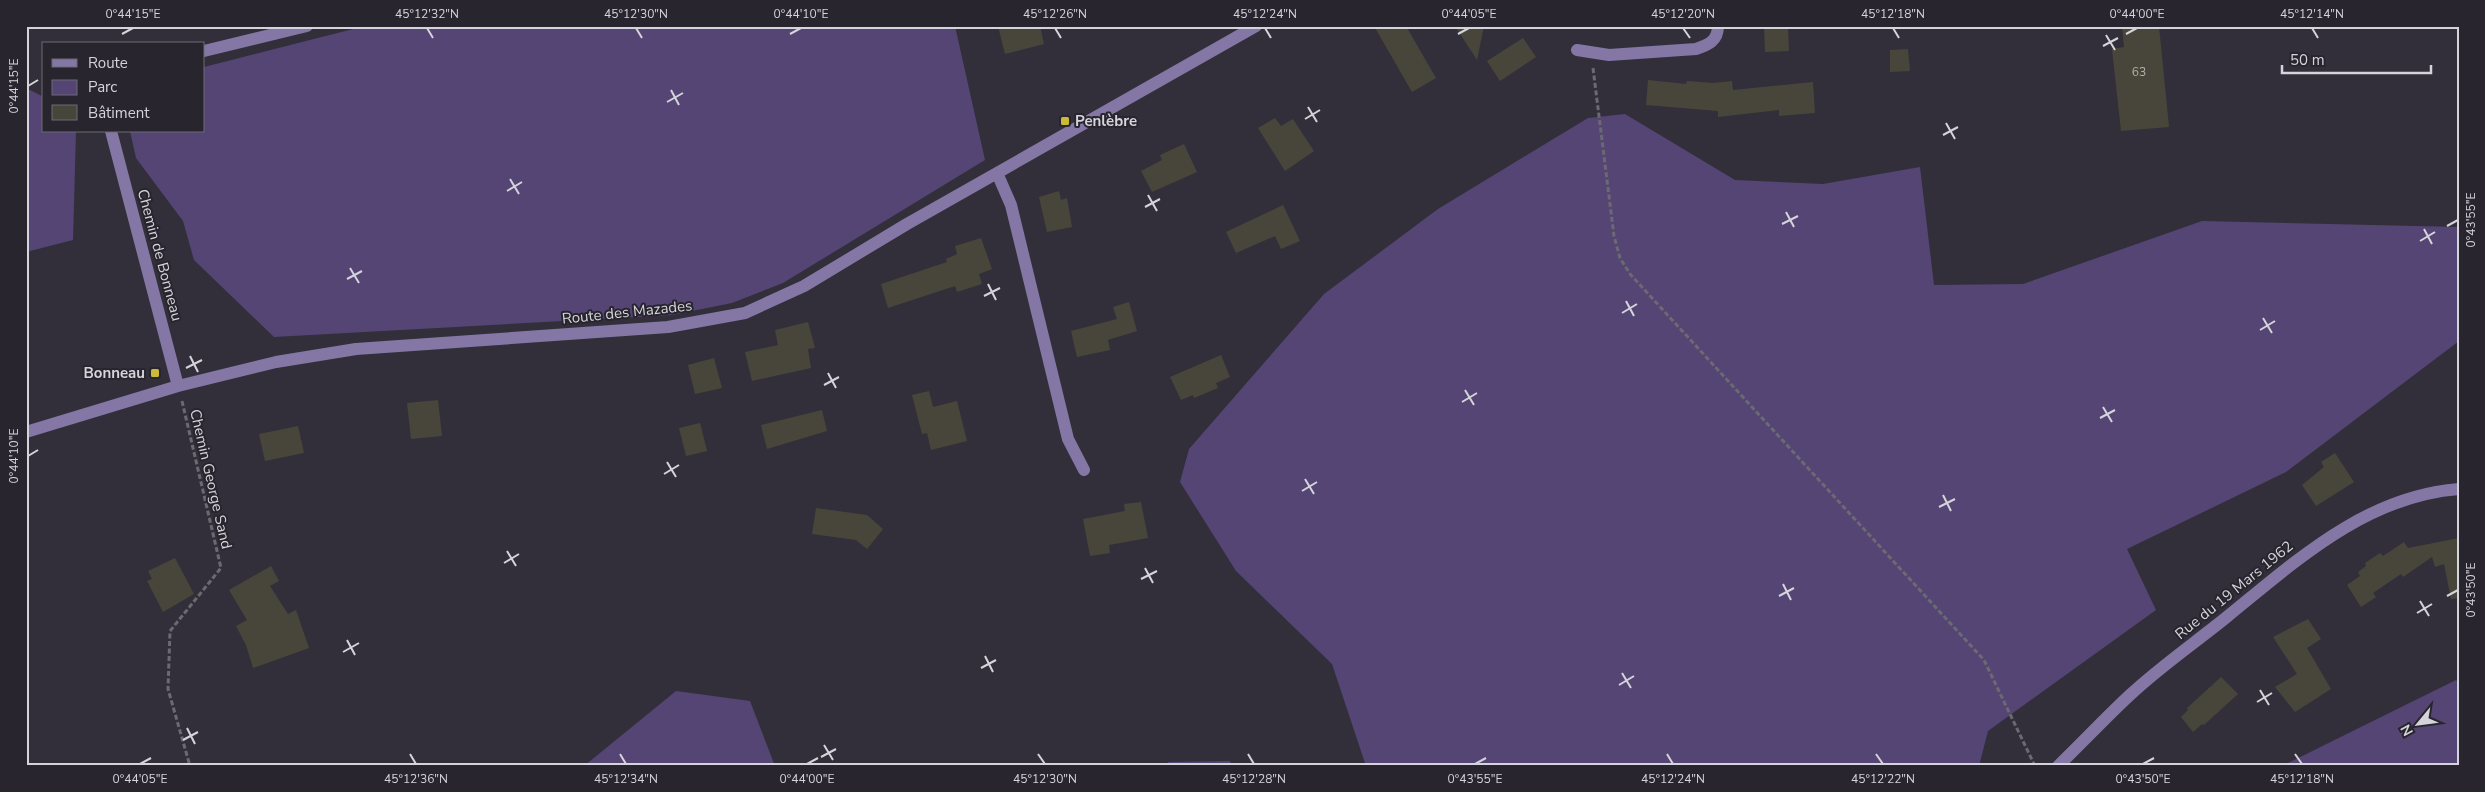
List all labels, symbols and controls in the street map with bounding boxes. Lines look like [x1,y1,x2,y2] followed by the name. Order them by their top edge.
[106,6,160,22] text: 0°44'15"E
[395,6,459,22] text: 45°12'32"N
[604,6,668,22] text: 45°12'30"N
[774,6,828,22] text: 0°44'10"E
[1023,6,1087,22] text: 45°12'26"N
[1233,6,1297,22] text: 45°12'24"N
[1442,6,1496,22] text: 0°44'05"E
[1651,6,1715,22] text: 45°12'20"N
[1861,6,1925,22] text: 45°12'18"N
[2110,6,2164,22] text: 0°44'00"E
[2280,6,2344,22] text: 45°12'14"N
[42,42,205,132] legend
[2282,42,2431,74] scale bar
[2290,50,2325,70] text: 50 m
[88,53,128,73] text: Route
[6,59,22,113] text: 0°44'15"E
[2132,64,2146,80] house number: 63
[88,77,117,97] text: Parc
[88,103,150,123] text: Bâtiment
[1075,111,1137,131] place label: Penlèbre
[1059,115,1071,127] marker: Penlèbre
[133,187,187,323] street label: Chemin de Bonneau
[2463,193,2479,247] text: 0°43'55"E
[561,295,693,329] street label: Route des Mazades
[83,363,145,383] place label: Bonneau
[149,367,161,379] marker: Bonneau
[185,407,237,551] street label: Chemin George Sand
[6,429,22,483] text: 0°44'10"E
[2171,536,2297,644] street label: Rue du 19 Mars 1962
[2463,563,2479,617] text: 0°43'50"E
[2392,700,2442,750] north arrow
[2396,721,2418,739] text: N
[113,771,167,787] text: 0°44'05"E
[384,771,448,787] text: 45°12'36"N
[594,771,658,787] text: 45°12'34"N
[780,771,834,787] text: 0°44'00"E
[1013,771,1077,787] text: 45°12'30"N
[1222,771,1286,787] text: 45°12'28"N
[1448,771,1502,787] text: 0°43'55"E
[1641,771,1705,787] text: 45°12'24"N
[1851,771,1915,787] text: 45°12'22"N
[2116,771,2170,787] text: 0°43'50"E
[2270,771,2334,787] text: 45°12'18"N

